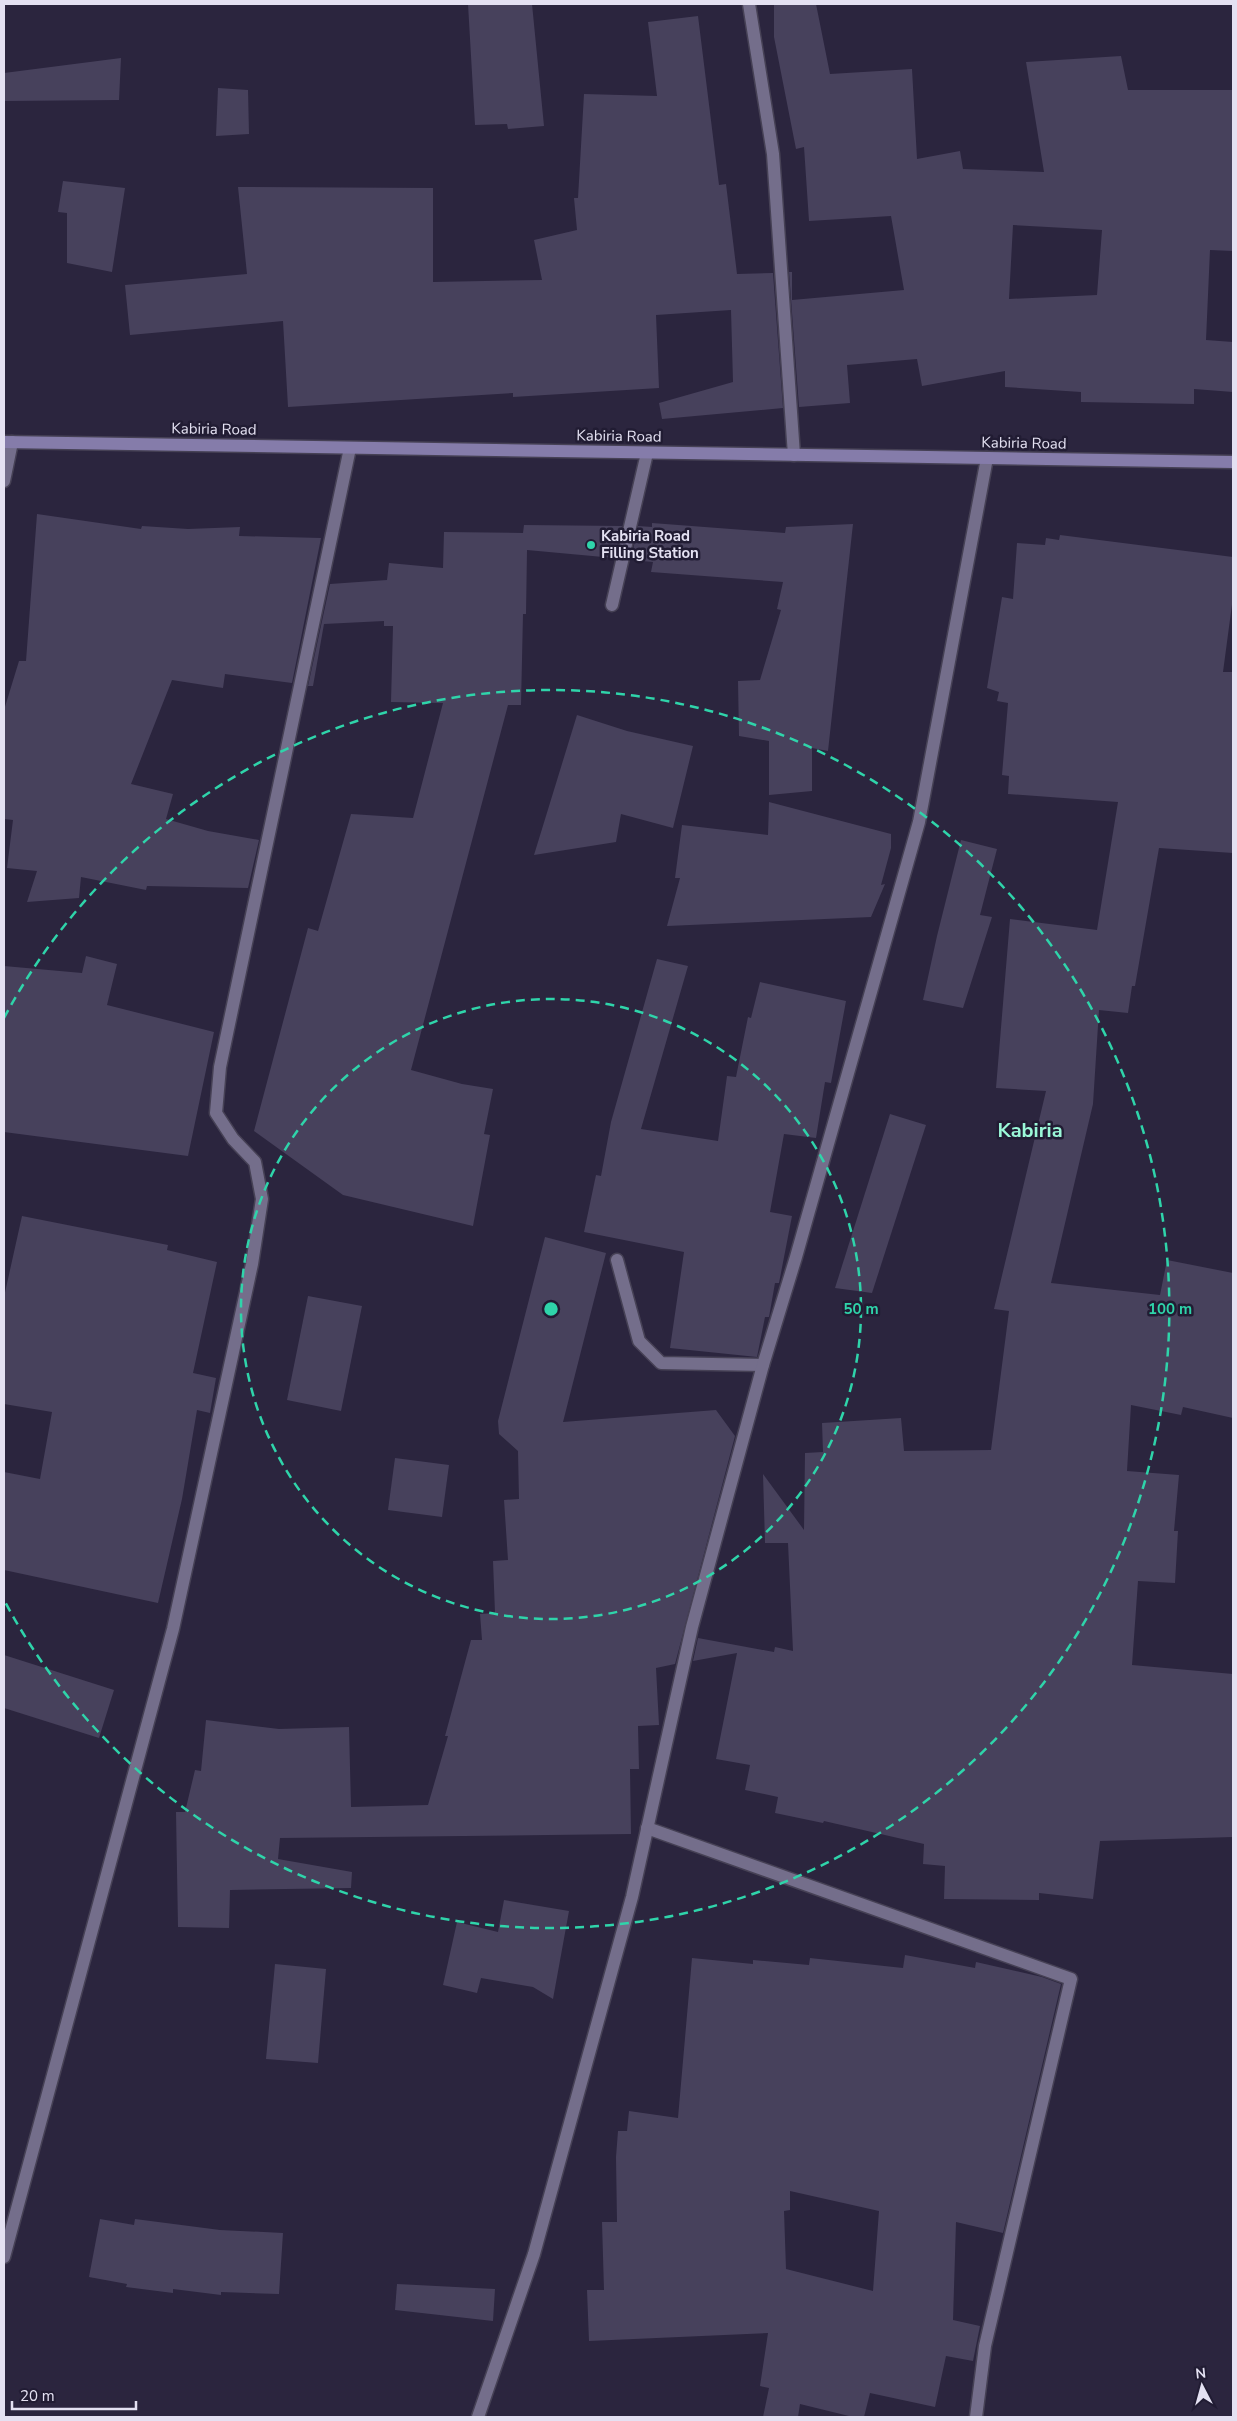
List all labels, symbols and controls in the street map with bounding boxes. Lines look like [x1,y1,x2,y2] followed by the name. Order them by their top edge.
[171,418,257,440] street label: Kabiria Road
[576,425,662,447] street label: Kabiria Road
[981,432,1067,454] street label: Kabiria Road
[601,526,699,563] place label: Kabiria Road Filling Station
[585,539,597,551] marker: Kabiria Road Filling Station
[997,1117,1063,1144] district label: Kabiria
[843,1299,879,1319] text: 50 m
[1148,1299,1192,1319] text: 100 m
[542,1300,560,1318] centre of rings
[1177,2361,1227,2411] north arrow
[1194,2364,1207,2384] text: N
[12,2378,136,2410] scale bar
[20,2386,55,2406] text: 20 m

